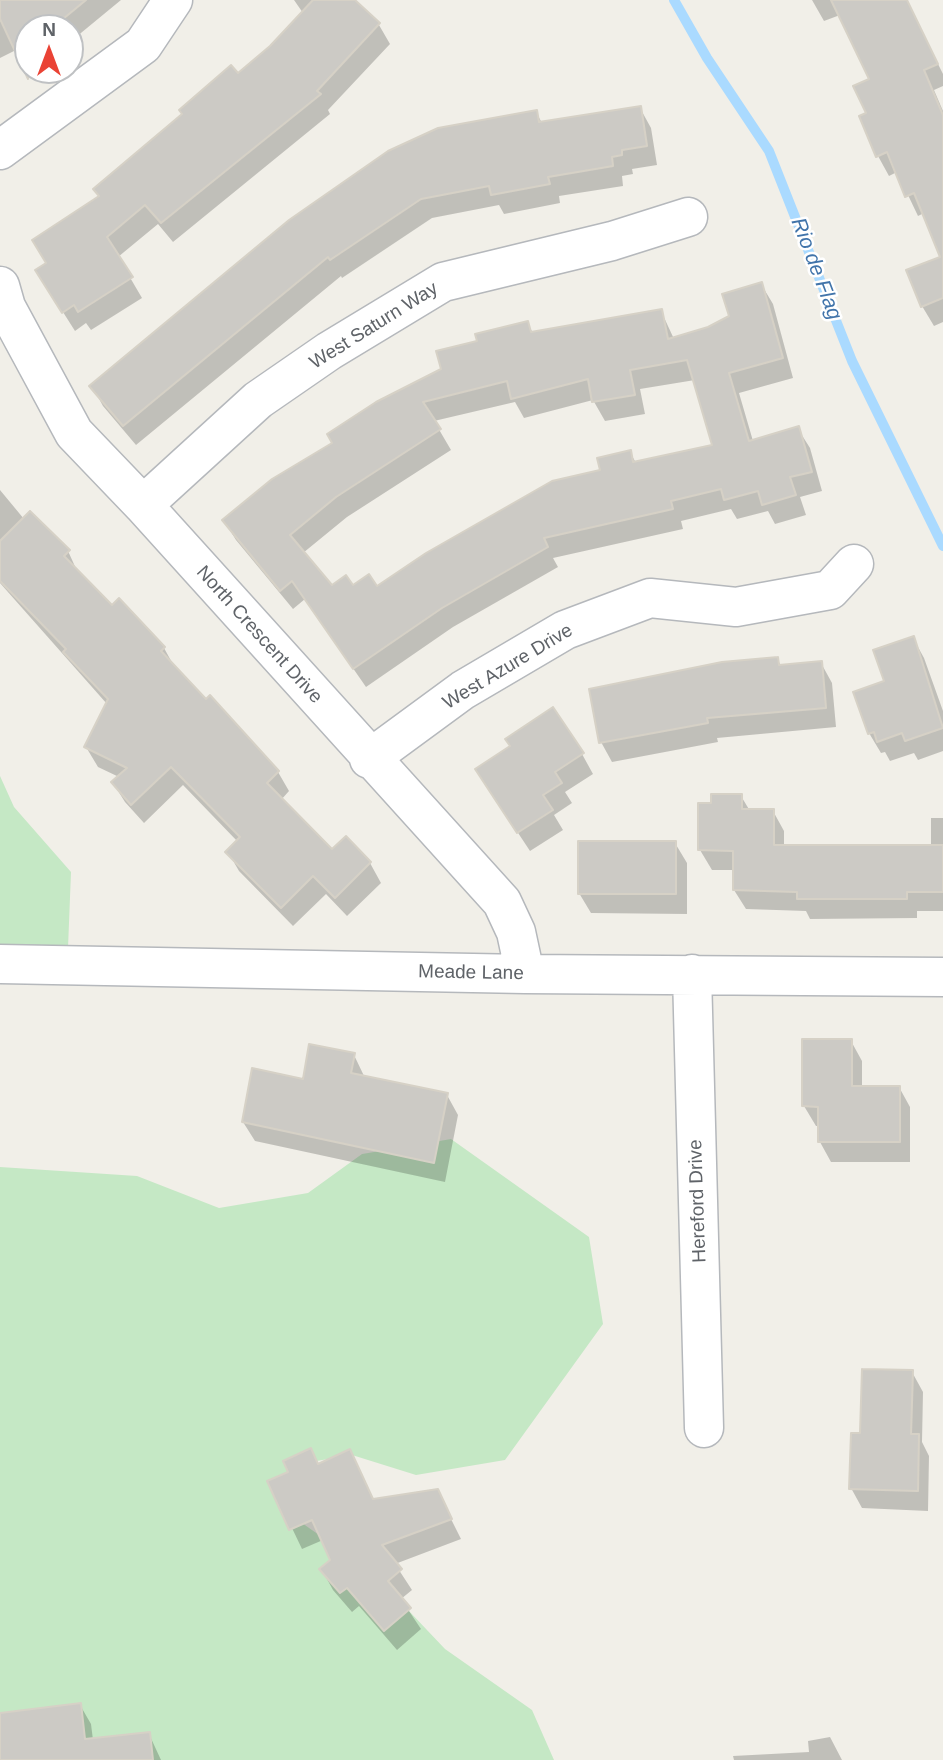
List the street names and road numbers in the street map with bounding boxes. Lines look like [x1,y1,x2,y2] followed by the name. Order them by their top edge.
[306,277,442,375] street label: West Saturn Way
[191,561,327,709] street label: North Crescent Drive
[439,619,577,715] street label: West Azure Drive
[418,961,524,985] street label: Meade Lane
[684,1139,712,1263] street label: Hereford Drive

